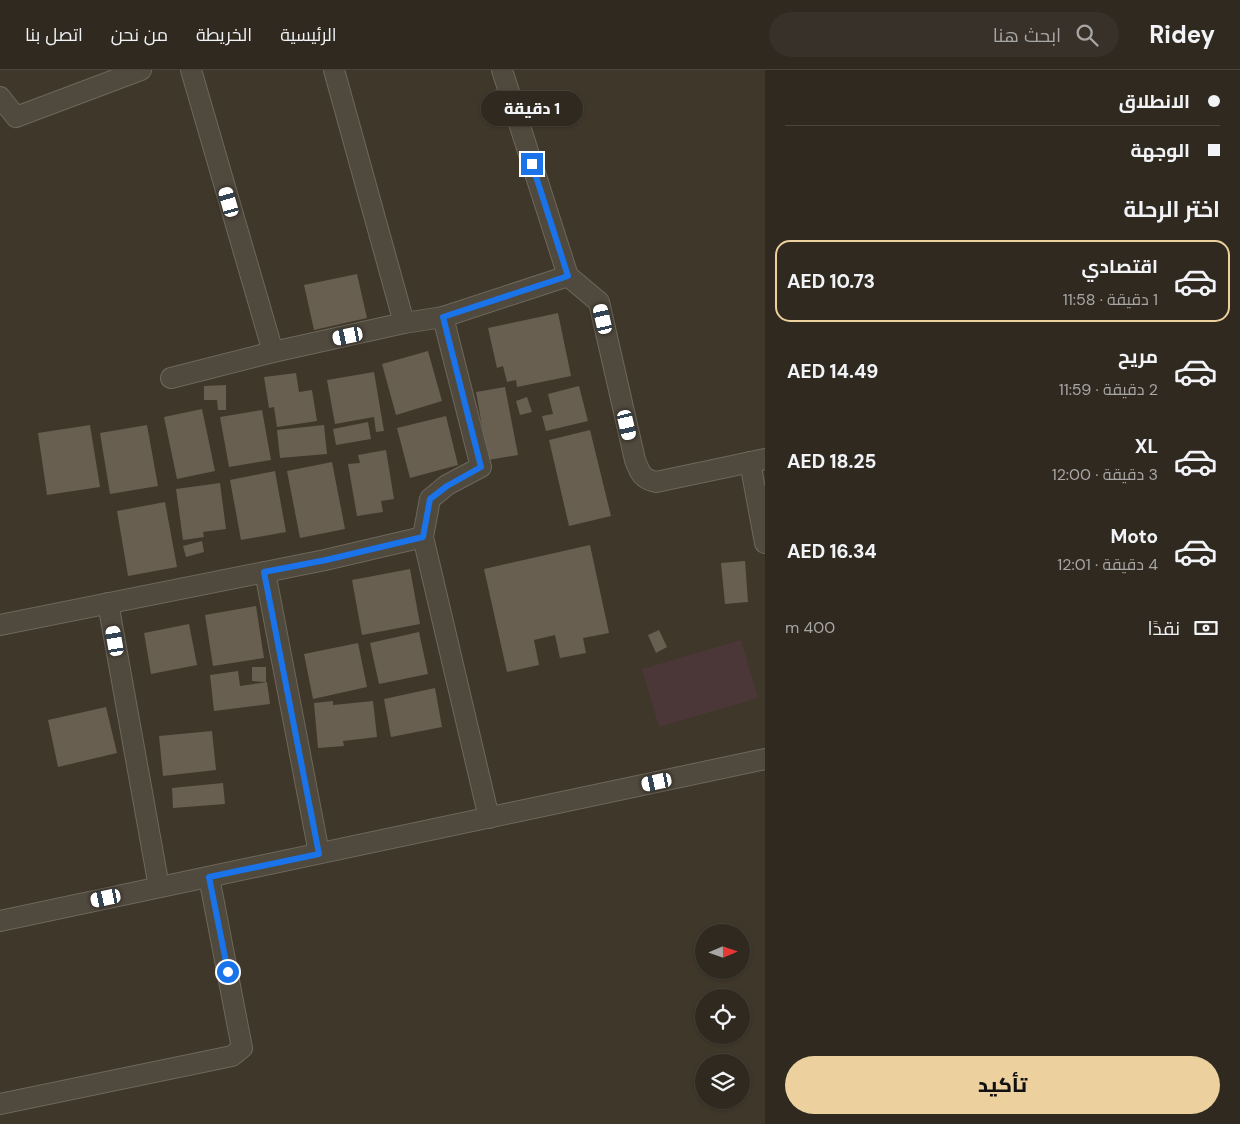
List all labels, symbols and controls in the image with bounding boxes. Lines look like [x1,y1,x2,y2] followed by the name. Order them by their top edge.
[769,12,1119,57] search box
[1149,19,1215,50] text: Ridey
[1073,21,1101,49] icon: search
[25,23,83,47] text: اتصل بنا
[111,23,168,47] text: من نحن
[196,23,252,47] text: الخريطة
[280,23,337,47] text: الرئيسية
[993,23,1061,48] text: ابحث هنا
[1119,89,1190,114] text: الانطلاق
[481,92,583,126] callout: 1 دقيقة
[504,98,560,119] text: 1 دقيقة
[1130,138,1190,163] text: الوجهة
[521,153,543,175] route end
[217,186,240,218] car
[1123,195,1220,224] text: اختر الرحلة
[1082,254,1158,279] text: اقتصادي
[1173,259,1218,304] icon: car
[787,269,875,294] text: AED 10.73
[1063,289,1158,310] text: 1 دقيقة · 11:58
[592,303,613,335] car
[331,326,364,346] car
[1118,344,1158,369] text: مريح
[1173,349,1218,394] icon: car
[787,359,878,384] text: AED 14.49
[1059,379,1158,400] text: 2 دقيقة · 11:59
[616,409,637,441] car
[1135,434,1158,459] text: XL
[1173,439,1218,484] icon: car
[787,449,876,474] text: AED 18.25
[1052,464,1158,485] text: 3 دقيقة · 12:00
[1110,524,1158,549] text: Moto
[1173,529,1218,574] icon: car
[787,539,877,564] text: AED 16.34
[1057,554,1158,575] text: 4 دقيقة · 12:01
[1192,614,1220,642] icon: cash
[1148,616,1180,641] text: نقدًا
[785,617,835,638] text: 400 m
[105,625,124,657] car
[640,772,673,792] car
[89,888,122,908] car
[695,924,750,979] north arrow
[695,924,750,1109] map controls
[217,961,239,983] route start
[695,989,750,1044] button: locate
[695,1054,750,1109] button: layers
[785,1056,1220,1114] button: تأكيد

